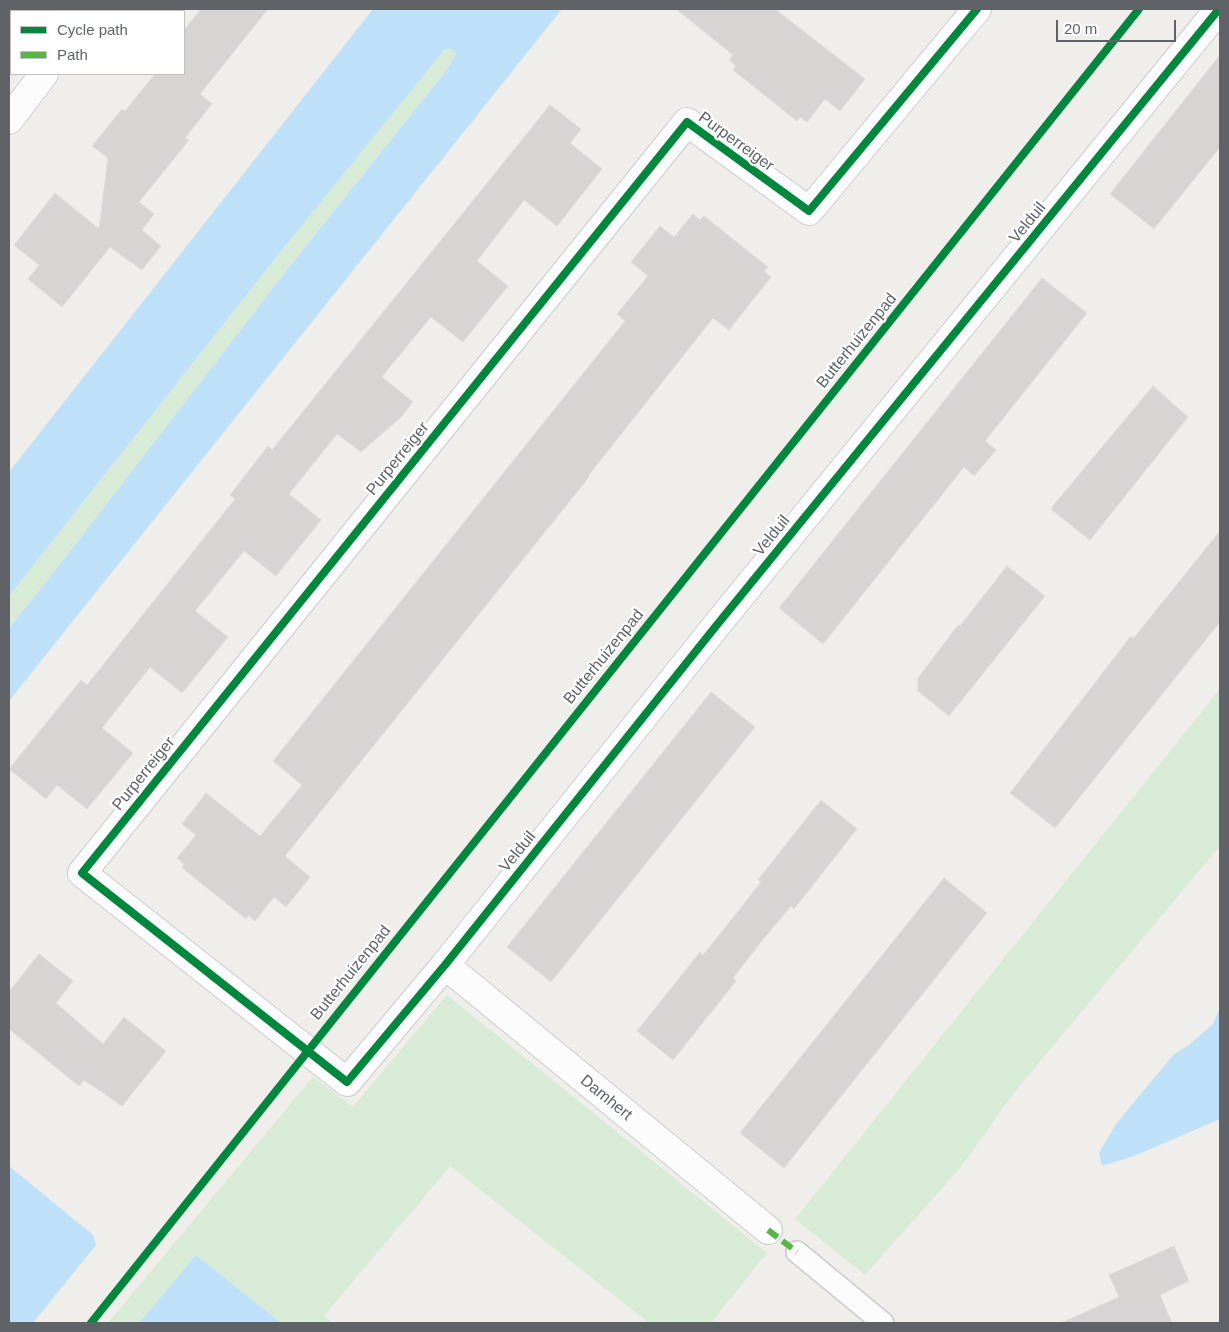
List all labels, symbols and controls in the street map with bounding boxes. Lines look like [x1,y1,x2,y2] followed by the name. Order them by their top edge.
[10,10,185,75] legend
[1059,10,1179,42] scale bar
[1064,20,1097,37] text: 20 m
[57,21,128,38] text: Cycle path
[57,46,88,63] text: Path
[694,108,778,176] street label: Purperreiger
[1006,199,1050,247] street label: Velduil
[813,290,901,392] street label: Butterhuizenpad
[363,418,433,500] street label: Purperreiger
[750,512,794,560] street label: Velduil
[560,606,648,708] street label: Butterhuizenpad
[109,733,179,815] street label: Purperreiger
[496,828,540,876] street label: Velduil
[307,922,395,1024] street label: Butterhuizenpad
[576,1071,636,1125] street label: Damhert

